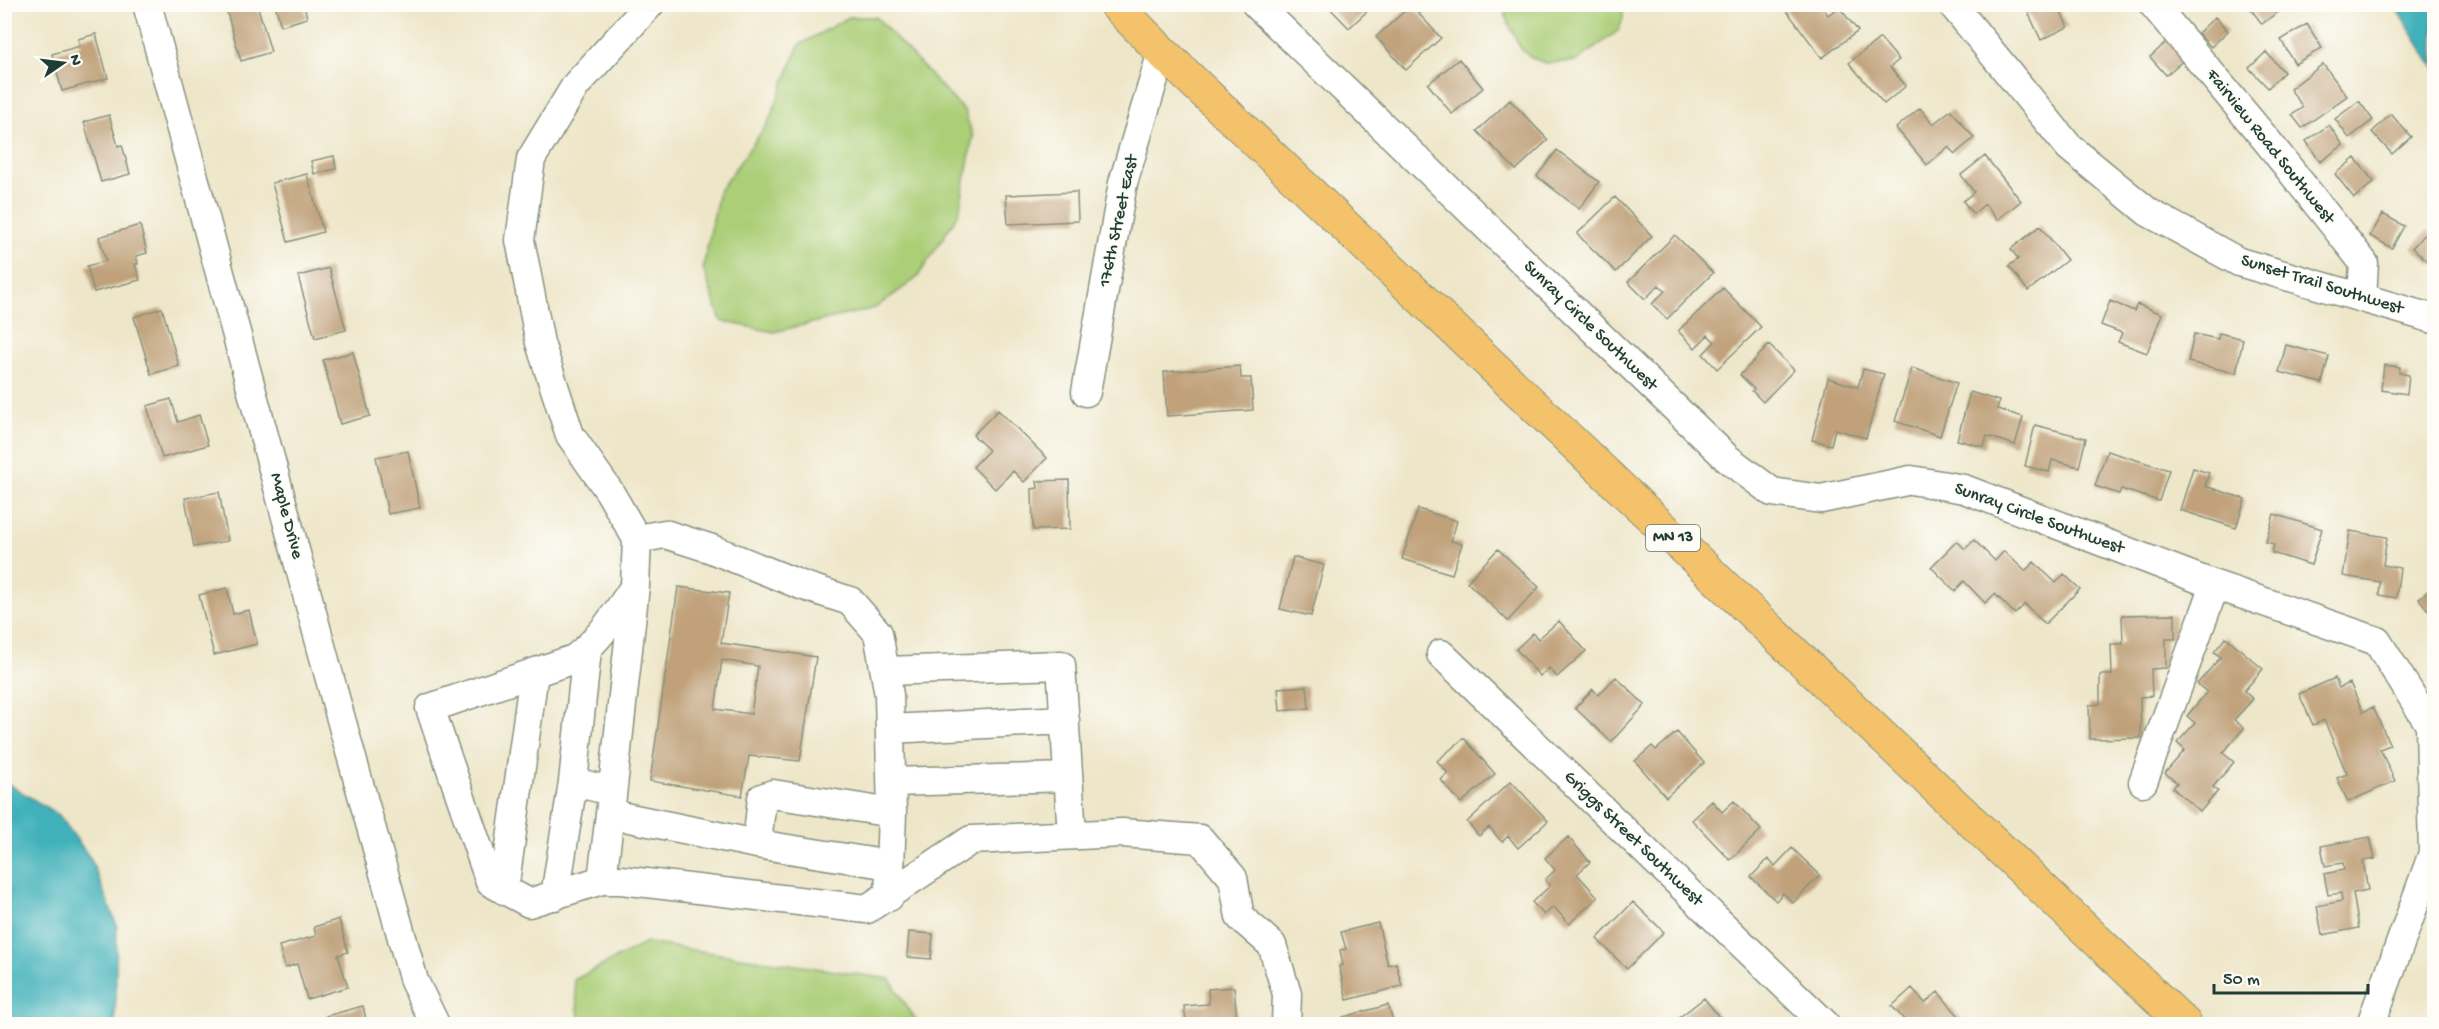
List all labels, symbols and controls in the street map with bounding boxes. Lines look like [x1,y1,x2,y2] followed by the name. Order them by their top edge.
[33,33,93,93] north arrow
[64,53,85,68] text: N
[2201,65,2340,230] street label: Fairview Road Southwest
[1095,151,1144,290] street label: 176th Street East
[2238,250,2407,320] street label: Sunset Trail Southwest
[1518,256,1663,397] street label: Sunray Circle Southwest
[264,471,308,562] street label: Maple Drive
[1951,479,2128,560] street label: Sunray Circle Southwest
[1646,525,1700,551] road number: MN 13
[1559,767,1708,912] street label: Griggs Street Southwest
[2214,957,2368,995] scale bar
[2223,970,2260,991] text: 50 m

